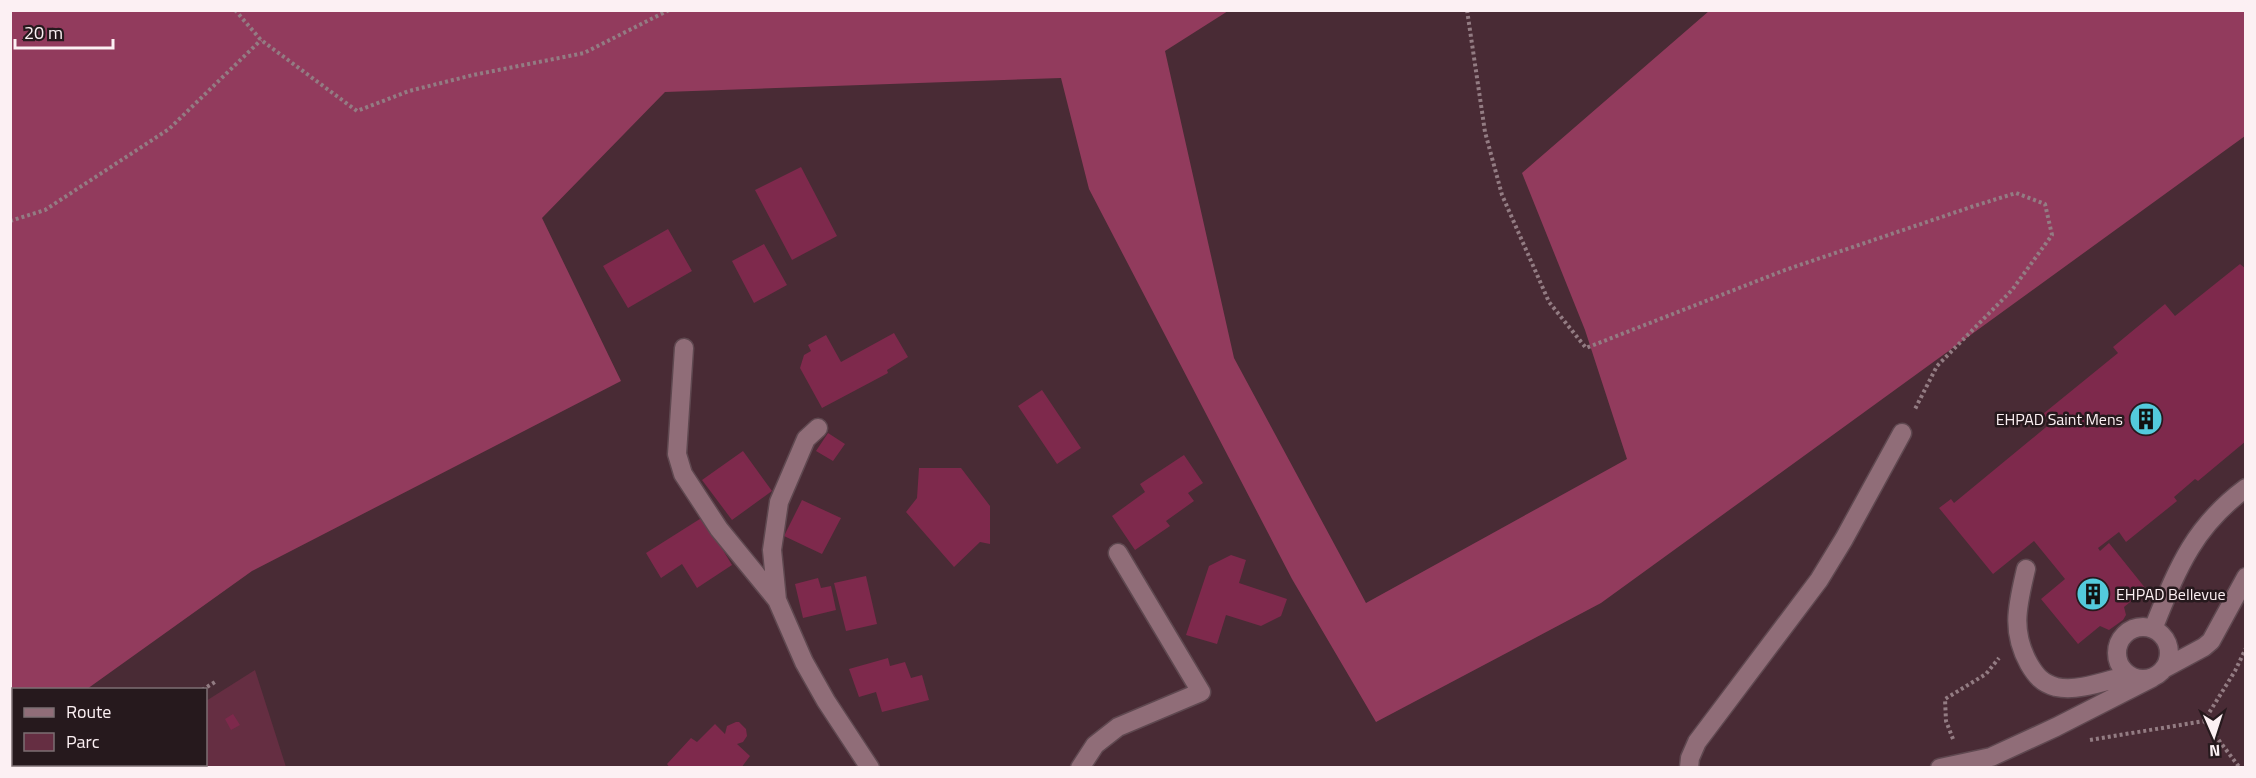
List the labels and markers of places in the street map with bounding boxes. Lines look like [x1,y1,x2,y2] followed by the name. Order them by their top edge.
[2128,401,2164,437] building icon: EHPAD Saint Mens
[1996,407,2123,431] place label: EHPAD Saint Mens
[2075,576,2111,612] building icon: EHPAD Bellevue
[2116,582,2226,606] place label: EHPAD Bellevue

